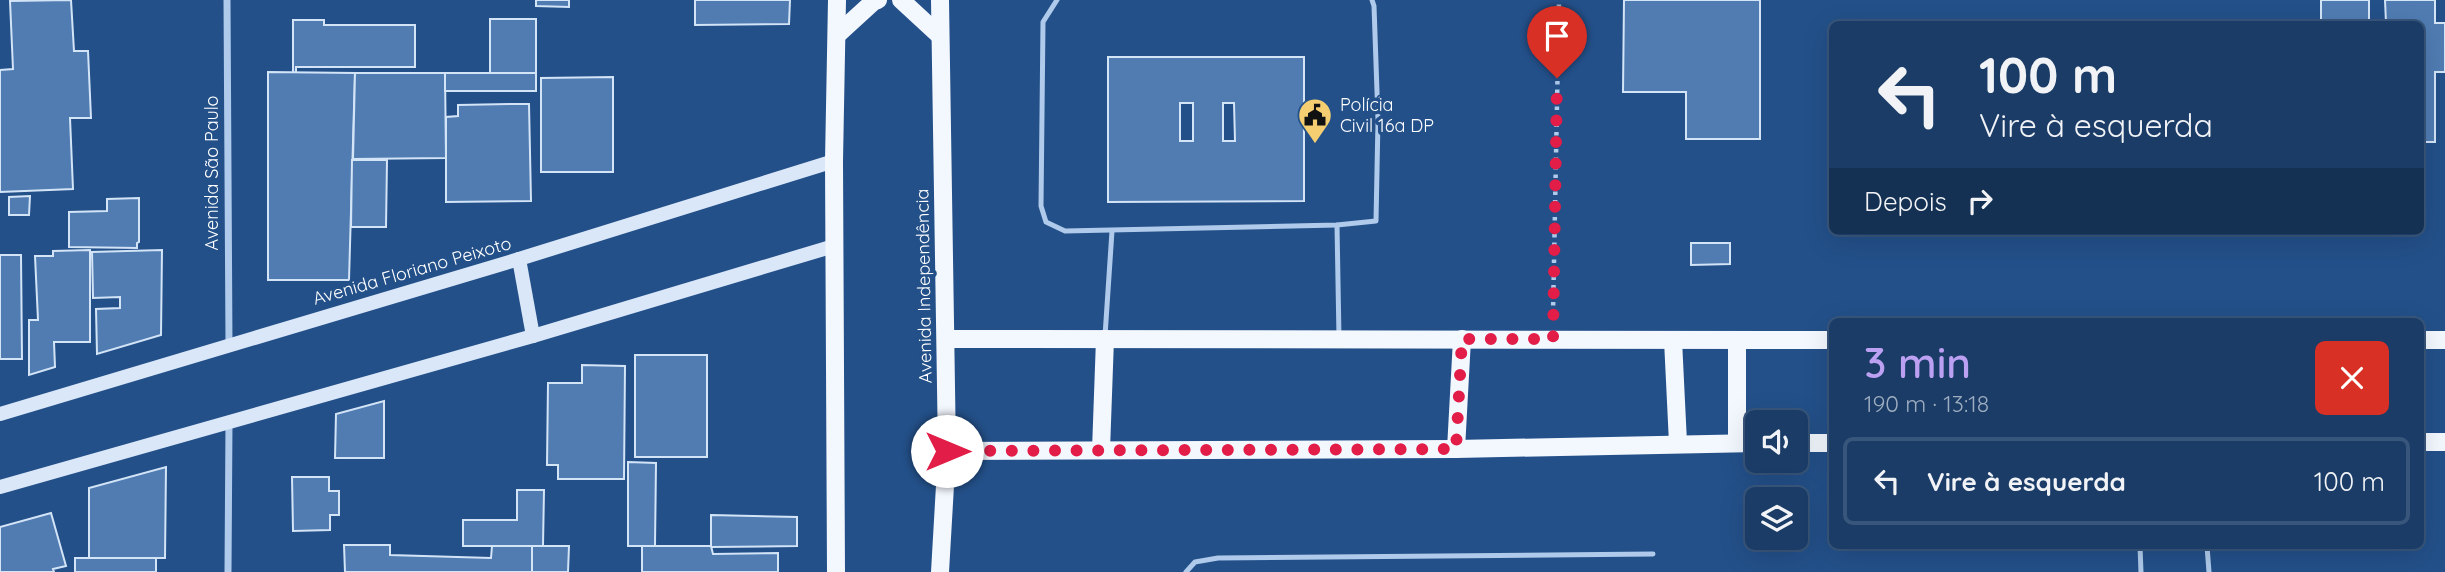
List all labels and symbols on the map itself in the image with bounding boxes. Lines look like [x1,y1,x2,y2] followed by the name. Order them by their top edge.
[1527,6,1587,78] pin
[1340,93,1434,137] place label: Polícia Civil 16a DP
[200,96,223,250] street label: Avenida São Paulo
[1296,96,1334,145] public building icon: Polícia Civil 16a DP
[910,188,937,384] street label: Avenida Independência
[310,231,514,310] street label: Avenida Floriano Peixoto
[910,414,984,488] position arrow

